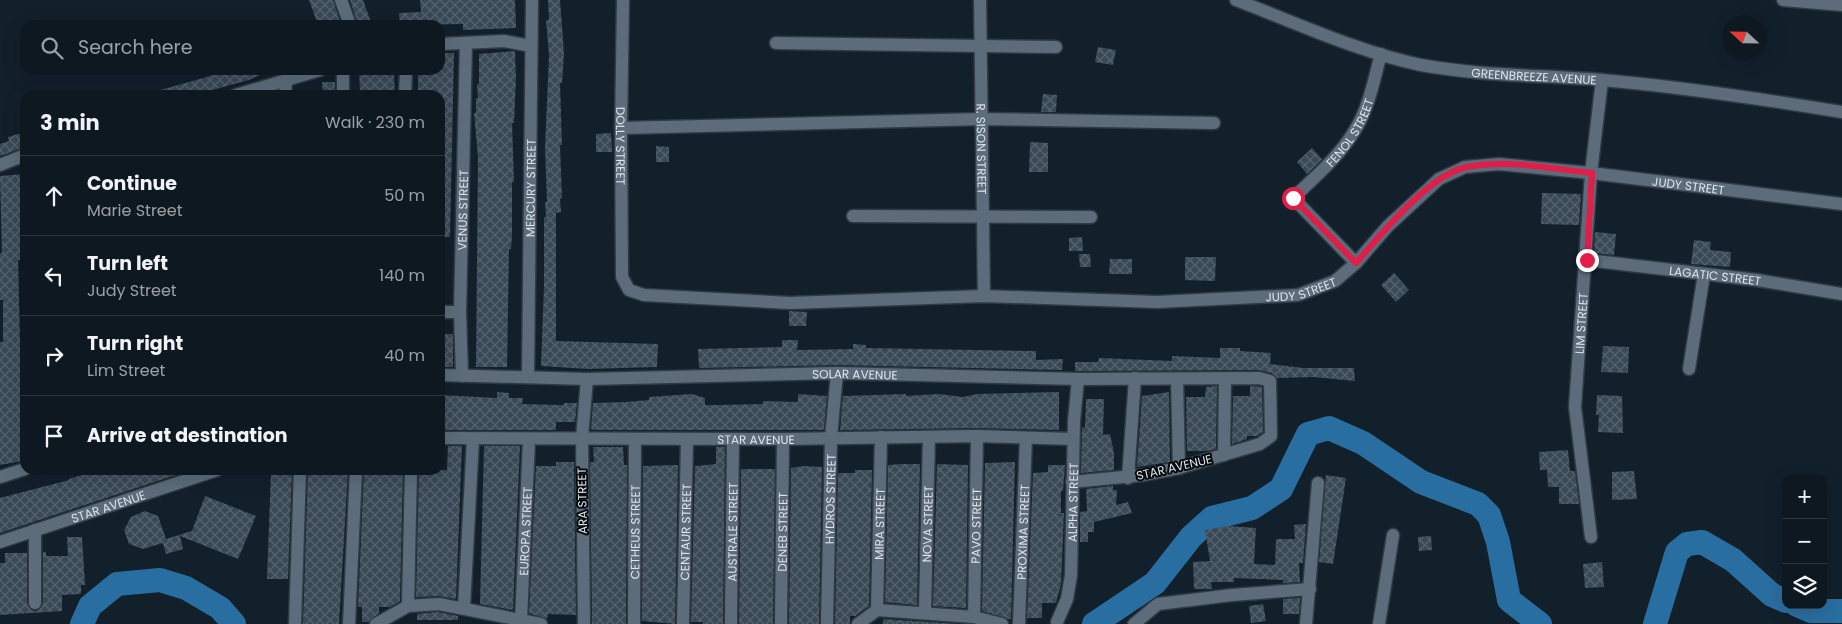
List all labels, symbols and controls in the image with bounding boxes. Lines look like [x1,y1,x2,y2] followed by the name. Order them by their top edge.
[1722,15,1767,60] north arrow
[20,20,445,75] search box
[38,34,66,62] icon: search
[78,34,192,61] text: Search here
[1471,63,1597,88] street label: GREENBREEZE AVENUE
[1322,96,1377,170] street label: FENOL STREET
[973,103,991,195] street label: R. SISON STREET
[612,107,630,186] street label: DOLLY STREET
[40,108,100,137] text: 3 min
[325,111,425,134] text: Walk · 230 m
[521,138,539,237] street label: MERCURY STREET
[453,169,472,251] street label: VENUS STREET
[87,170,177,197] text: Continue
[1651,172,1726,198] street label: JUDY STREET
[40,182,68,210] icon: ahead
[384,184,425,207] text: 50 m
[1282,187,1305,210] route start
[87,199,183,222] text: Marie Street
[1576,249,1599,272] route end
[87,250,168,277] text: Turn left
[1668,261,1763,289] street label: LAGATIC STREET
[40,262,68,290] icon: left
[379,264,425,287] text: 140 m
[1265,273,1339,305] street label: JUDY STREET
[87,279,177,302] text: Judy Street
[1570,291,1591,354] street label: LIM STREET
[87,330,183,357] text: Turn right
[40,342,68,370] icon: right
[384,344,425,367] text: 40 m
[87,359,165,382] text: Lim Street
[812,364,898,383] street label: SOLAR AVENUE
[40,422,68,450] icon: arrive
[87,422,288,449] text: Arrive at destination
[717,430,795,448] street label: STAR AVENUE
[1134,450,1214,484] street label: STAR AVENUE
[820,453,839,544] street label: HYDROS STREET
[1063,462,1082,542] street label: ALPHA STREET
[573,467,591,534] street label: ARA STREET
[1782,474,1827,609] map controls
[1782,474,1827,519] button: +
[723,482,741,582] street label: AUSTRALE STREET
[675,483,695,581] street label: CENTAUR STREET
[626,484,643,579] street label: CETHEUS STREET
[1012,484,1033,580] street label: PROXIMA STREET
[918,485,936,563] street label: NOVA STREET
[69,486,148,526] street label: STAR AVENUE
[515,486,535,576] street label: EUROPA STREET
[870,488,888,560] street label: MIRA STREET
[966,488,985,564] street label: PAVO STREET
[773,492,791,572] street label: DENEB STREET
[1782,519,1827,564] button: −
[1782,564,1827,609] button: layers

